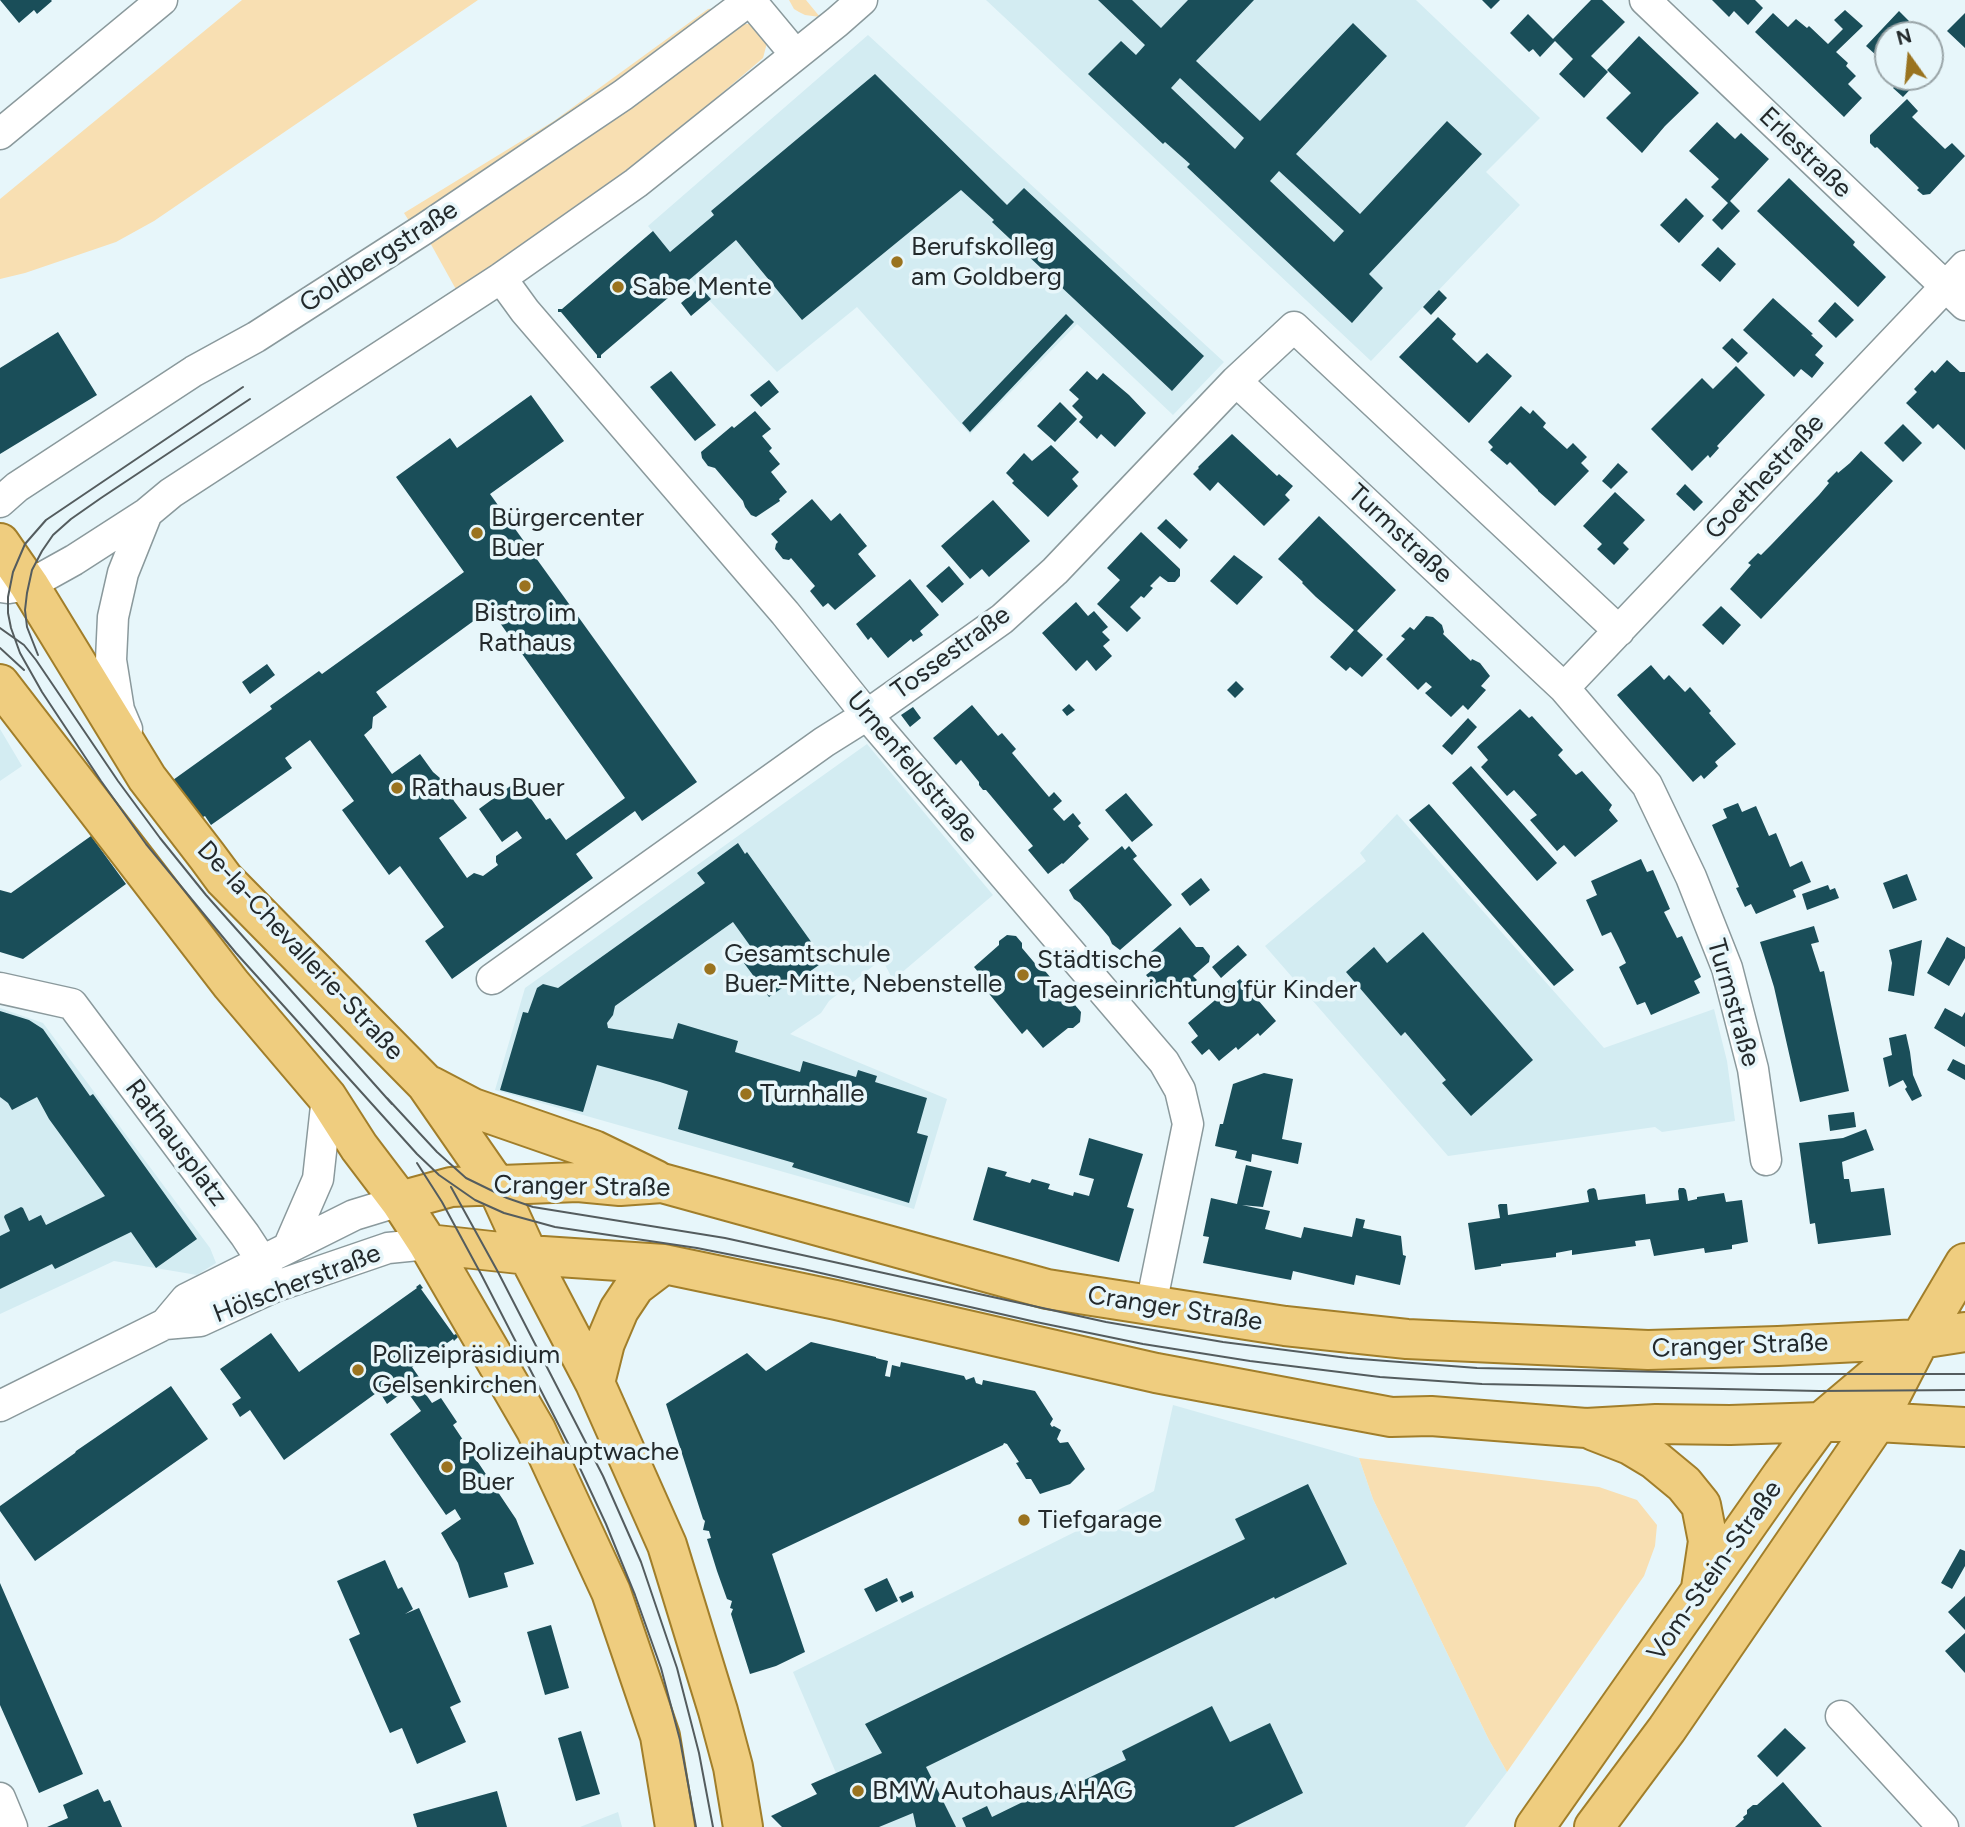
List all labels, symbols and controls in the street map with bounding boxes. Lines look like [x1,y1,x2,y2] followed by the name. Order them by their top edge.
[1874,21,1944,91] north arrow
[1894,24,1914,50] text: N
[1752,101,1858,205] street label: Erlestraße
[294,194,464,320] street label: Goldbergstraße
[911,231,1062,292] place label: Berufskolleg am Goldberg
[889,254,905,270] marker: Berufskolleg am Goldberg
[632,271,772,303] place label: Sabe Mente
[610,279,626,295] marker: Sabe Mente
[1699,408,1831,546] street label: Goethestraße
[1341,478,1459,590] street label: Turmstraße
[491,502,644,564] place label: Bürgercenter Buer
[469,525,485,541] marker: Bürgercenter Buer
[517,578,533,594] marker: Bistro im Rathaus
[474,597,576,658] place label: Bistro im Rathaus
[886,599,1016,707] street label: Tossestraße
[840,685,984,849] street label: Urnenfeldstraße
[411,772,565,804] place label: Rathaus Buer
[389,780,405,796] marker: Rathaus Buer
[190,835,410,1067] street label: De-la-Chevallerie-Straße
[1700,936,1766,1070] street label: Turmstraße
[724,938,1002,1000] place label: Gesamtschule Buer-Mitte, Nebenstelle
[1037,944,1357,1006] place label: Städtische Tageseinrichtung für Kinder
[702,961,718,977] marker: Gesamtschule Buer-Mitte, Nebenstelle
[1015,967,1031,983] marker: Städtische Tageseinrichtung für Kinder
[118,1073,234,1213] street label: Rathausplatz
[760,1078,864,1110] place label: Turnhalle
[738,1086,754,1102] marker: Turnhalle
[493,1170,671,1204] street label: Cranger Straße
[209,1238,385,1330] street label: Hölscherstraße
[1085,1280,1265,1338] street label: Cranger Straße
[1651,1327,1829,1365] street label: Cranger Straße
[372,1339,560,1400] place label: Polizeipräsidium Gelsenkirchen
[350,1362,366,1378] marker: Polizeipräsidium Gelsenkirchen
[461,1436,679,1498] place label: Polizeihauptwache Buer
[439,1459,455,1475] marker: Polizeihauptwache Buer
[1641,1475,1789,1667] street label: Vom-Stein-Straße
[1038,1504,1162,1536] place label: Tiefgarage
[1016,1512,1032,1528] marker: Tiefgarage
[872,1775,1133,1807] place label: BMW Autohaus AHAG
[850,1783,866,1799] marker: BMW Autohaus AHAG

